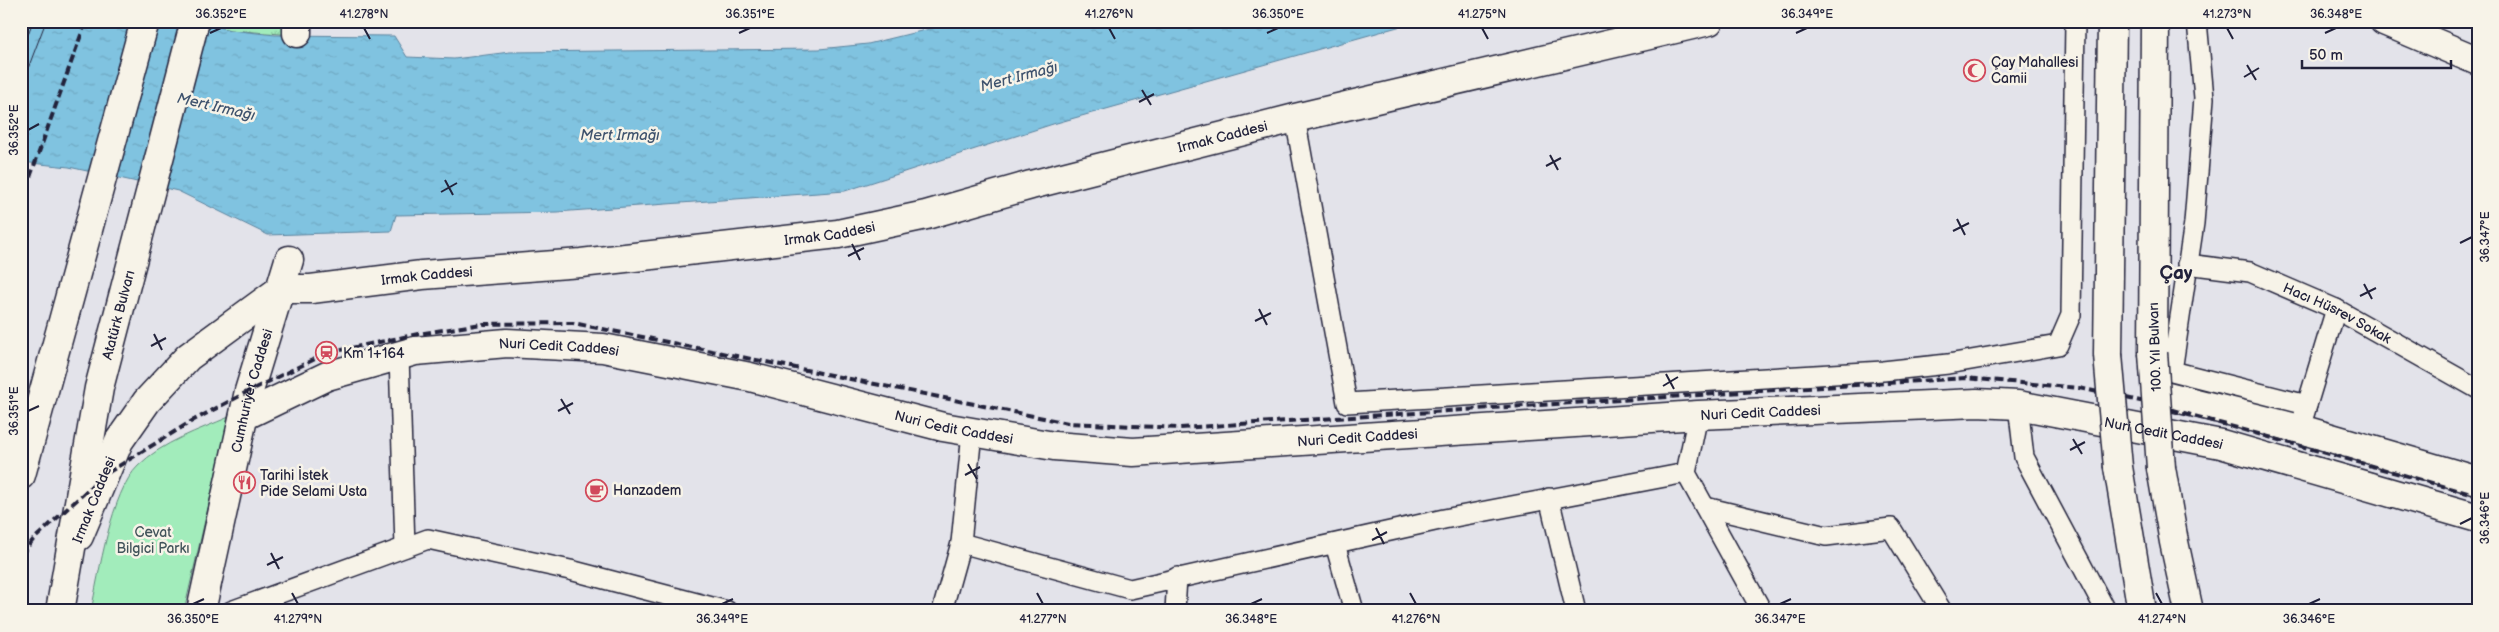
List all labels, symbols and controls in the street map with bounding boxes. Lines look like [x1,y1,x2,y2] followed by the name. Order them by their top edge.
[195,7,247,22] text: 36.352°E
[340,7,388,22] text: 41.278°N
[725,7,775,22] text: 36.351°E
[1085,7,1133,22] text: 41.276°N
[1252,7,1304,22] text: 36.350°E
[1458,7,1506,22] text: 41.275°N
[1781,7,1833,22] text: 36.349°E
[2203,7,2251,22] text: 41.273°N
[2310,7,2362,22] text: 36.348°E
[2302,38,2450,70] scale bar
[2309,46,2343,65] text: 50 m
[1991,54,2078,87] place label: Çay Mahallesi Camii
[978,57,1060,96] water label: Mert Irmağı
[1963,58,1987,82] mosque icon: Çay Mahallesi Camii
[175,89,257,125] water label: Mert Irmağı
[7,104,22,156] text: 36.352°E
[1176,117,1269,156] street label: Irmak Caddesi
[580,126,660,145] water label: Mert Irmağı
[2478,211,2493,263] text: 36.347°E
[783,218,877,249] street label: Irmak Caddesi
[2159,262,2193,285] district label: Çay
[380,263,473,289] street label: Irmak Caddesi
[98,268,138,361] street label: Atatürk Bulvarı
[2281,279,2395,347] street label: Hacı Hüsrev Sokak
[2145,302,2165,392] street label: 100. Yıl Bulvarı
[227,327,276,454] street label: Cumhuriyet Caddesi
[498,334,621,359] street label: Nuri Cedit Caddesi
[315,341,339,365] station icon: Km 1+164
[343,345,405,362] place label: Km 1+164
[7,386,22,436] text: 36.351°E
[1700,401,1821,423] street label: Nuri Cedit Caddesi
[893,406,1014,447] street label: Nuri Cedit Caddesi
[2103,413,2225,453] street label: Nuri Cedit Caddesi
[1297,425,1418,450] street label: Nuri Cedit Caddesi
[69,454,119,546] street label: Irmak Caddesi
[260,466,367,500] place label: Tarihi İstek Pide Selami Usta
[232,471,256,495] restaurant icon: Tarihi İstek Pide Selami Usta
[585,478,609,502] cafe icon: Hanzadem
[613,482,681,499] place label: Hanzadem
[2478,492,2493,544] text: 36.346°E
[116,524,190,557] park label: Cevat Bilgici Parkı
[167,612,219,627] text: 36.350°E
[274,612,322,627] text: 41.279°N
[696,612,748,627] text: 36.349°E
[1019,612,1067,627] text: 41.277°N
[1225,612,1277,627] text: 36.348°E
[1392,612,1440,627] text: 41.276°N
[1754,612,1806,627] text: 36.347°E
[2138,612,2186,627] text: 41.274°N
[2283,612,2335,627] text: 36.346°E

